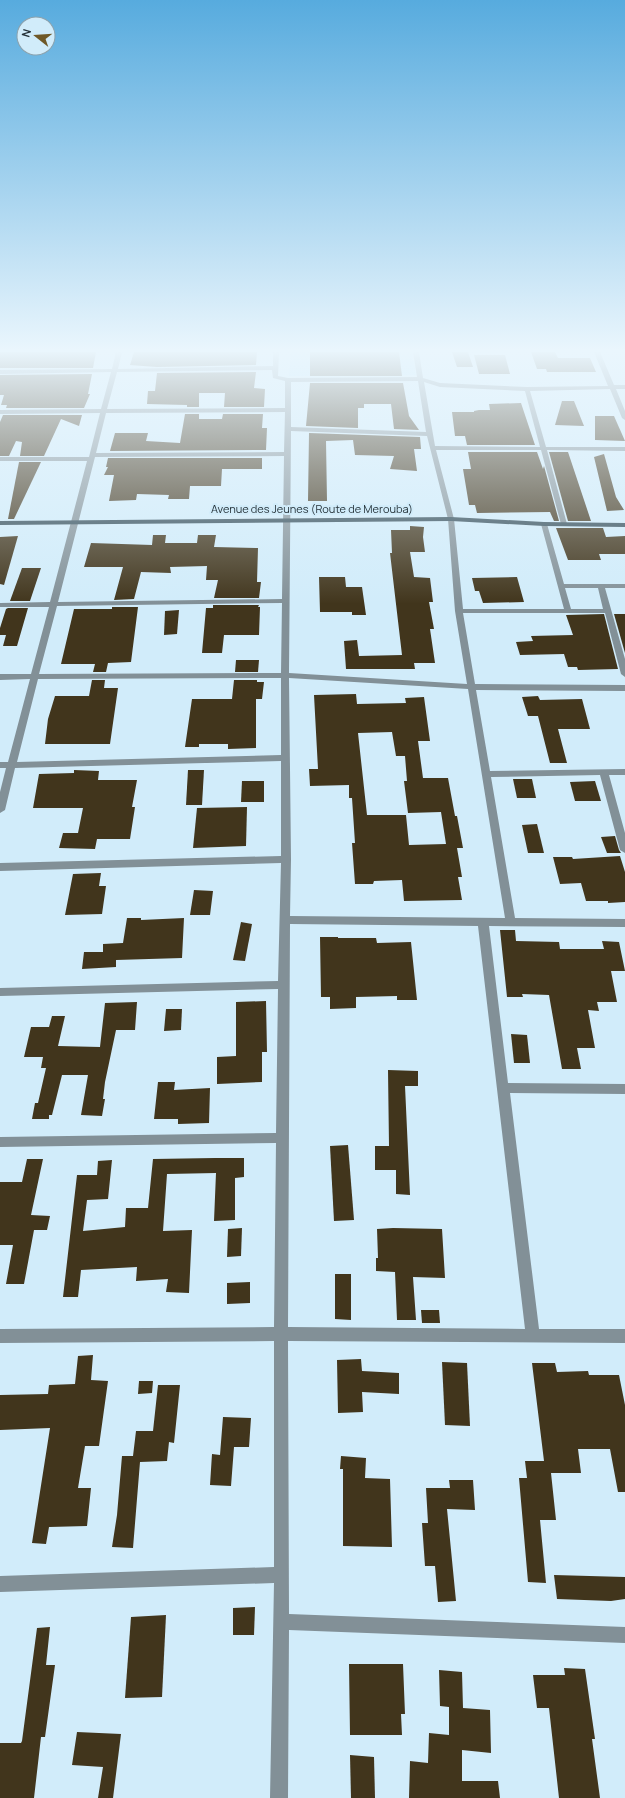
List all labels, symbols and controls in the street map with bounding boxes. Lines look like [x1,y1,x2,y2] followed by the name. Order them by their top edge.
[16,16,56,56] north arrow
[18,27,34,39] text: N
[211,501,413,516] street label: Avenue des Jeunes (Route de Merouba)

